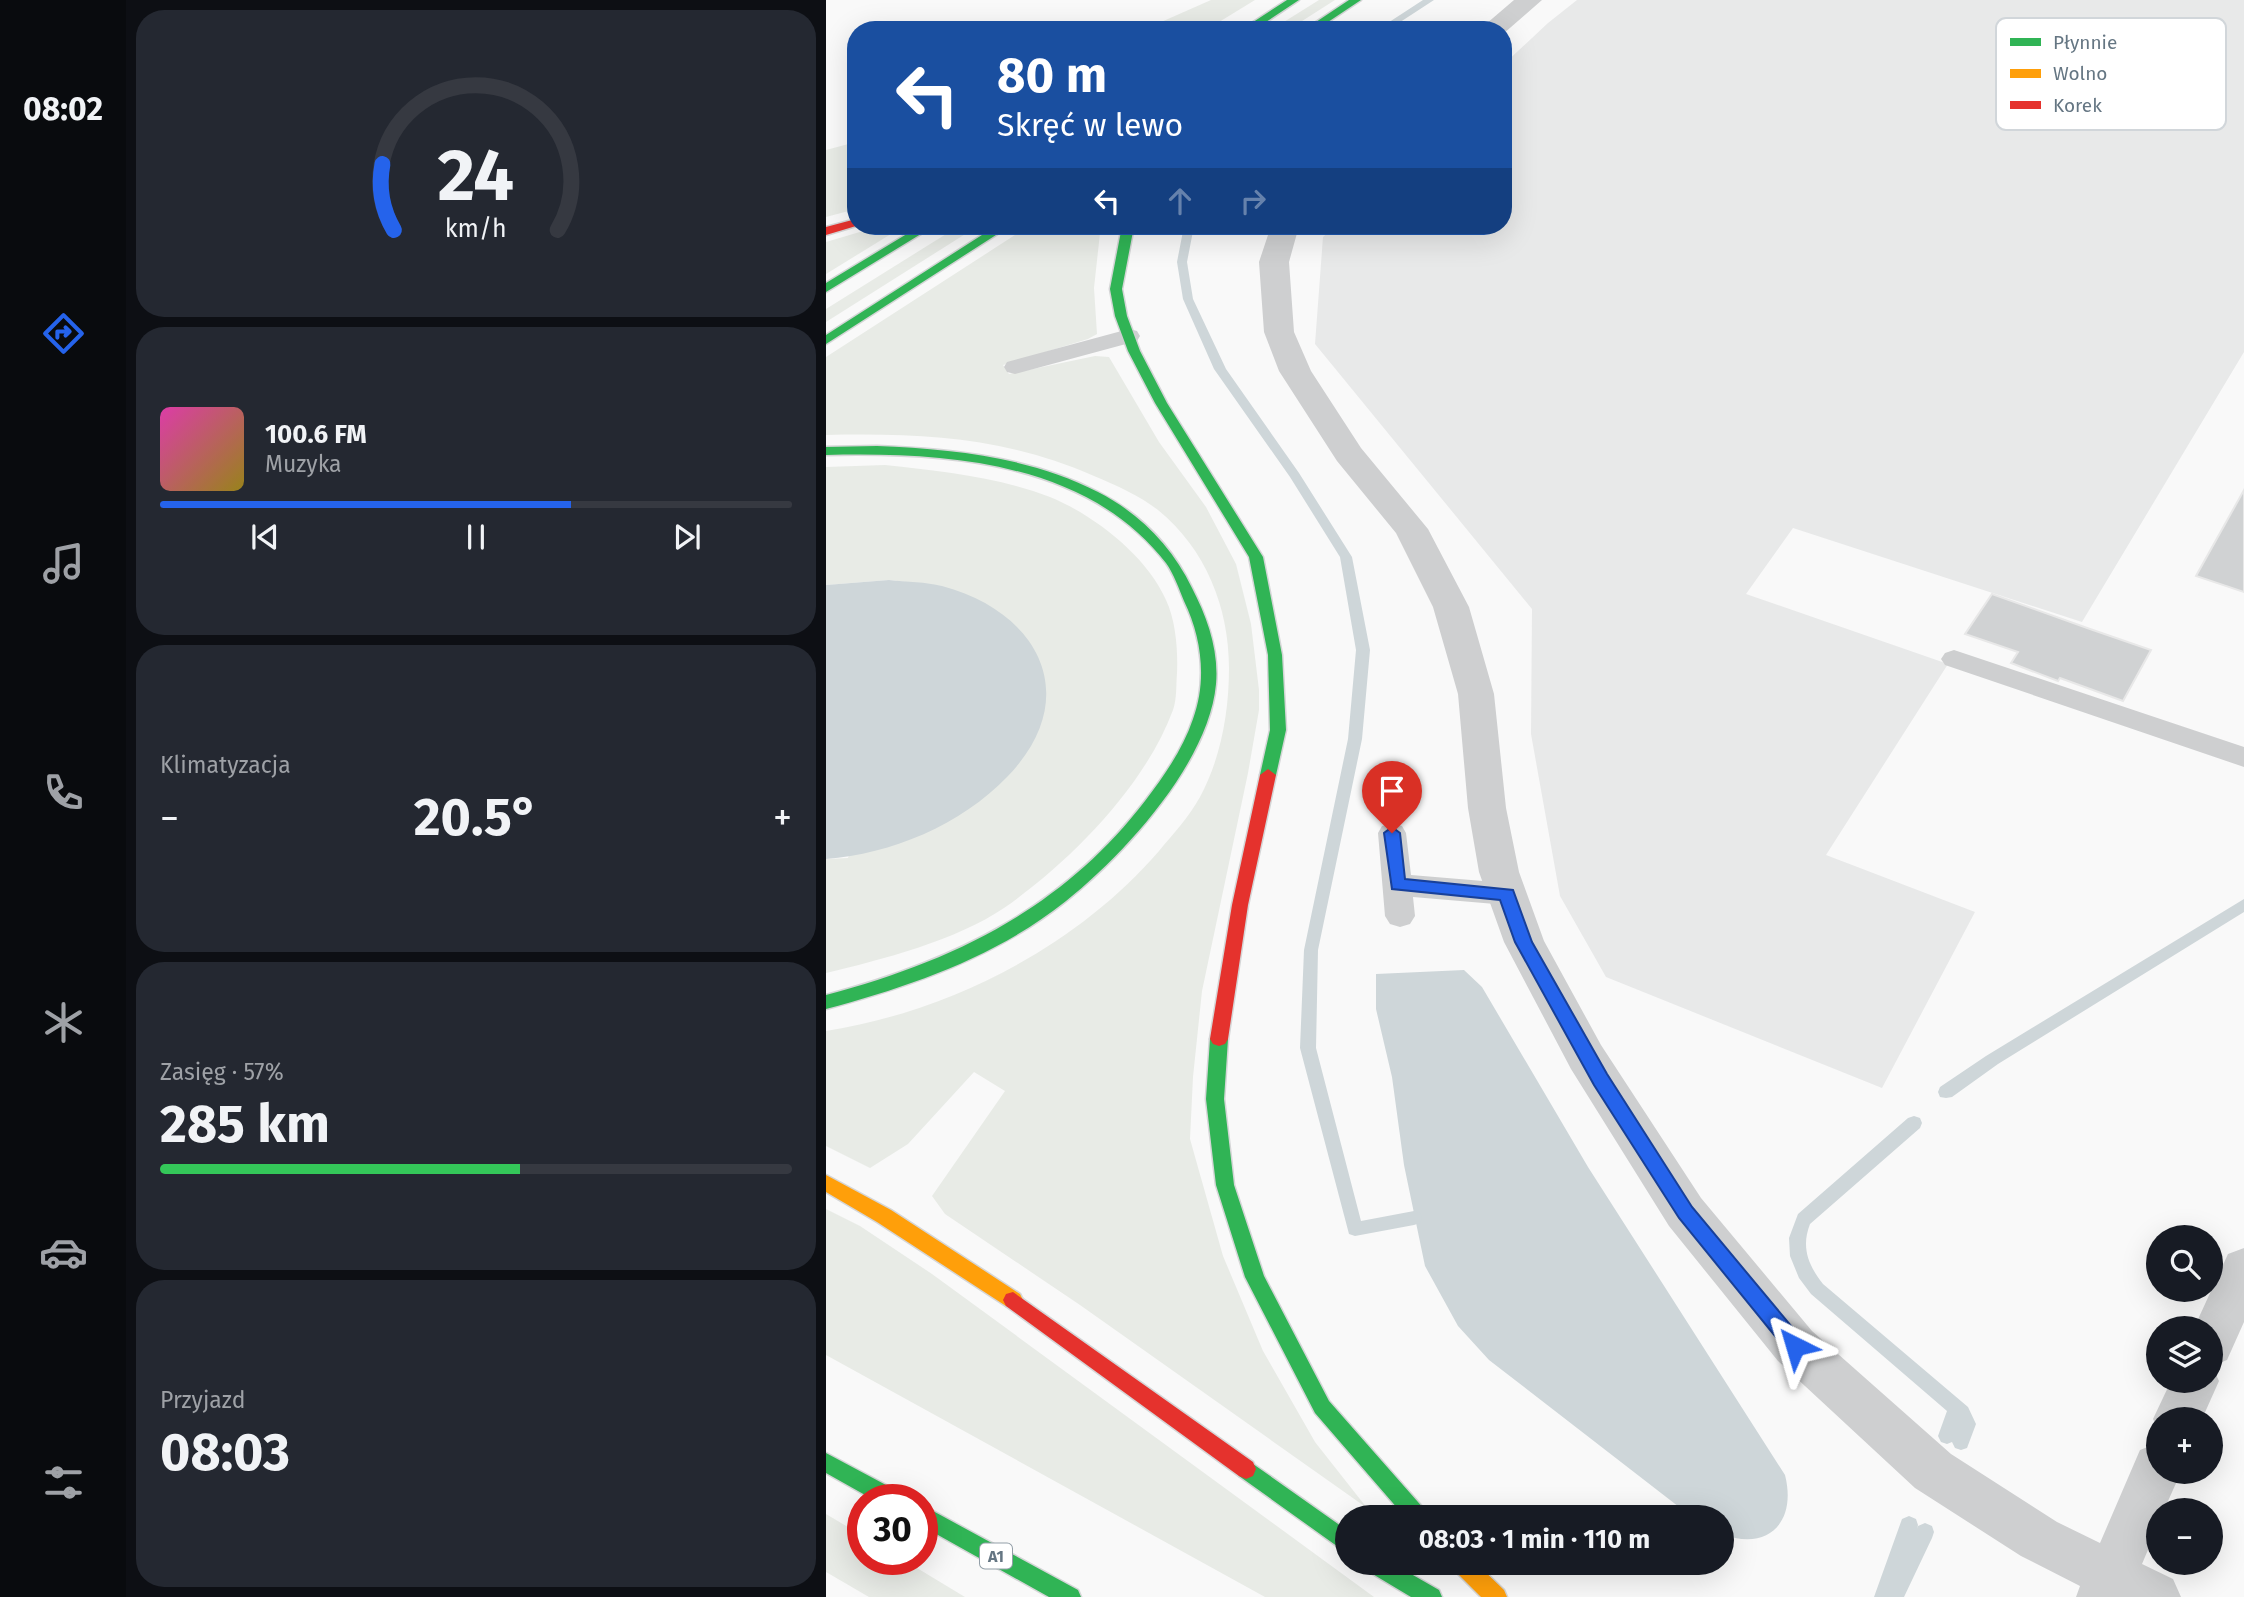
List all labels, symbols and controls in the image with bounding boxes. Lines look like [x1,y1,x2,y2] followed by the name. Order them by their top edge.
[1996,18,2226,130] legend
[2053,31,2117,54] text: Płynnie
[997,46,1107,105] text: 80 m
[882,49,973,140] icon: left
[2053,62,2107,85] text: Wolno
[23,90,103,128] text: 08:02
[2053,94,2102,117] text: Korek
[997,106,1183,144] text: Skręć w lewo
[438,132,514,219] text: 24
[1088,182,1126,220] icon: left
[1161,182,1199,220] icon: ahead
[1234,182,1272,220] icon: right
[445,214,507,244] text: km/h
[39,309,88,358] icon: directions
[265,419,367,450] text: 100.6 FM
[265,450,342,478] text: Muzyka
[246,518,284,556] icon: previous
[457,518,495,556] icon: pause
[668,518,706,556] icon: next
[39,539,88,588] icon: music
[160,751,291,779] text: Klimatyzacja
[1362,761,1422,833] pin
[39,768,88,817] icon: phone
[1373,772,1411,810] icon: arrive
[414,786,538,849] text: 20.5°
[160,795,179,841] text: −
[773,795,792,841] text: +
[39,998,88,1047] icon: climate
[160,1058,284,1086] text: Zasięg · 57%
[160,1093,330,1156] text: 285 km
[2146,1225,2223,1575] map controls
[2146,1225,2223,1302] button: search
[39,1228,88,1277] icon: car
[1758,1309,1832,1383] position arrow
[2146,1316,2223,1393] button: layers
[160,1386,246,1414] text: Przyjazd
[2146,1407,2223,1484] button: +
[160,1421,290,1484] text: 08:03
[39,1458,88,1507] icon: filters
[847,1484,938,1575] speed limit sign: 30
[2146,1498,2223,1575] button: −
[1419,1524,1650,1555] text: 08:03 · 1 min · 110 m
[980,1544,1012,1568] road number: A1

